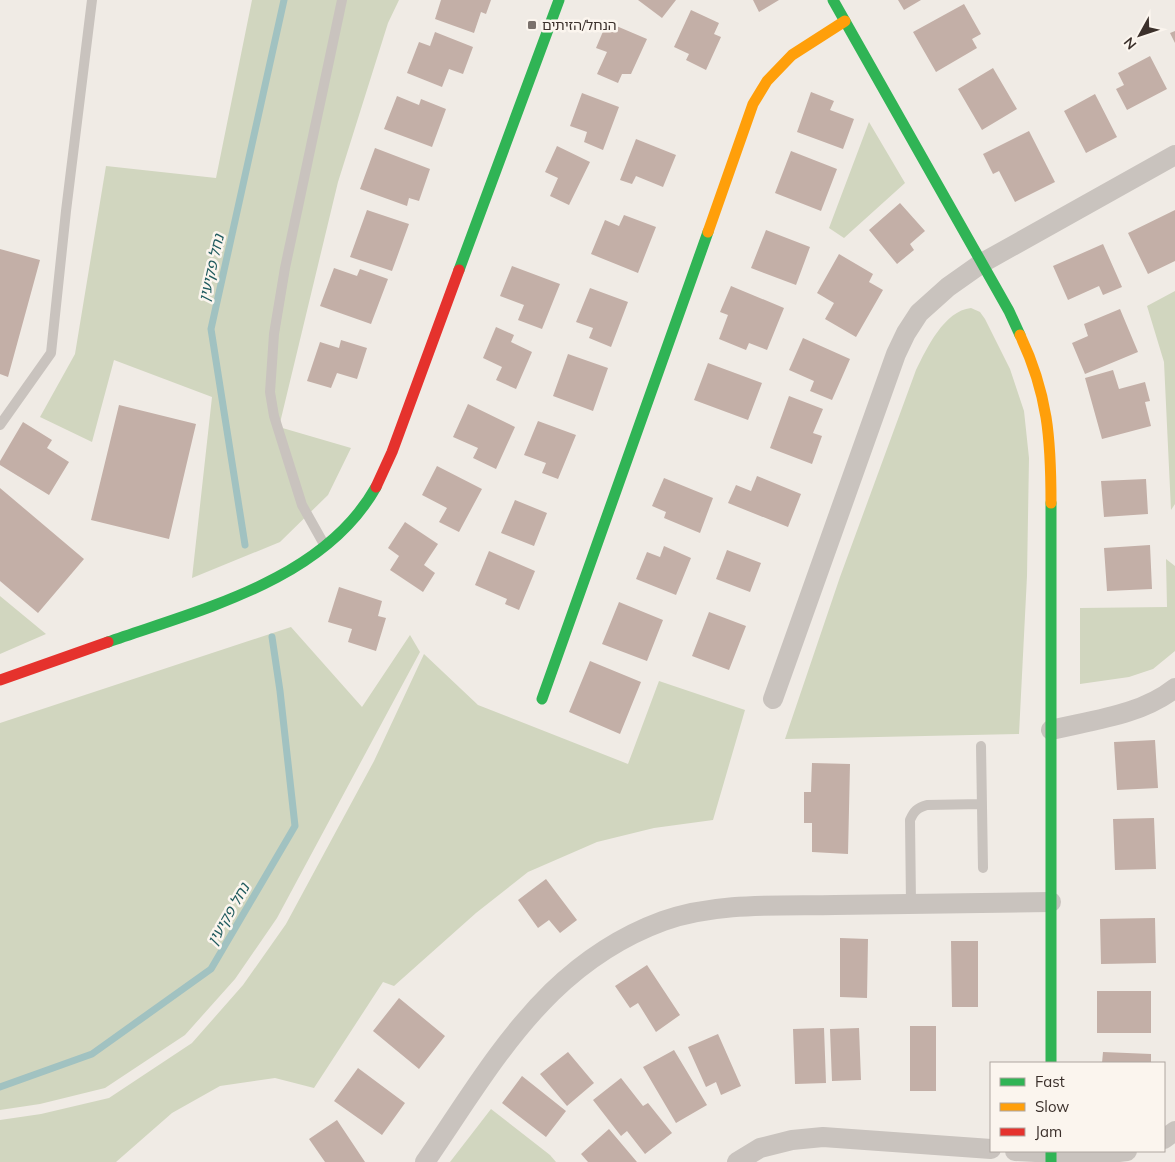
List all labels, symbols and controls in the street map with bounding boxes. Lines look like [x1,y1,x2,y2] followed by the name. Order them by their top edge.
[1115,10,1165,60] north arrow
[542,16,617,34] place label: הנחל/הזיתים
[526,19,538,31] marker: הנחל/הזיתים
[1120,34,1140,53] text: N
[194,231,228,303] water label: נחל פקיעין
[203,878,254,948] water label: נחל פקיעין
[990,1062,1165,1152] legend
[1035,1072,1065,1091] text: Fast
[1035,1097,1069,1116] text: Slow
[1035,1122,1062,1141] text: Jam

